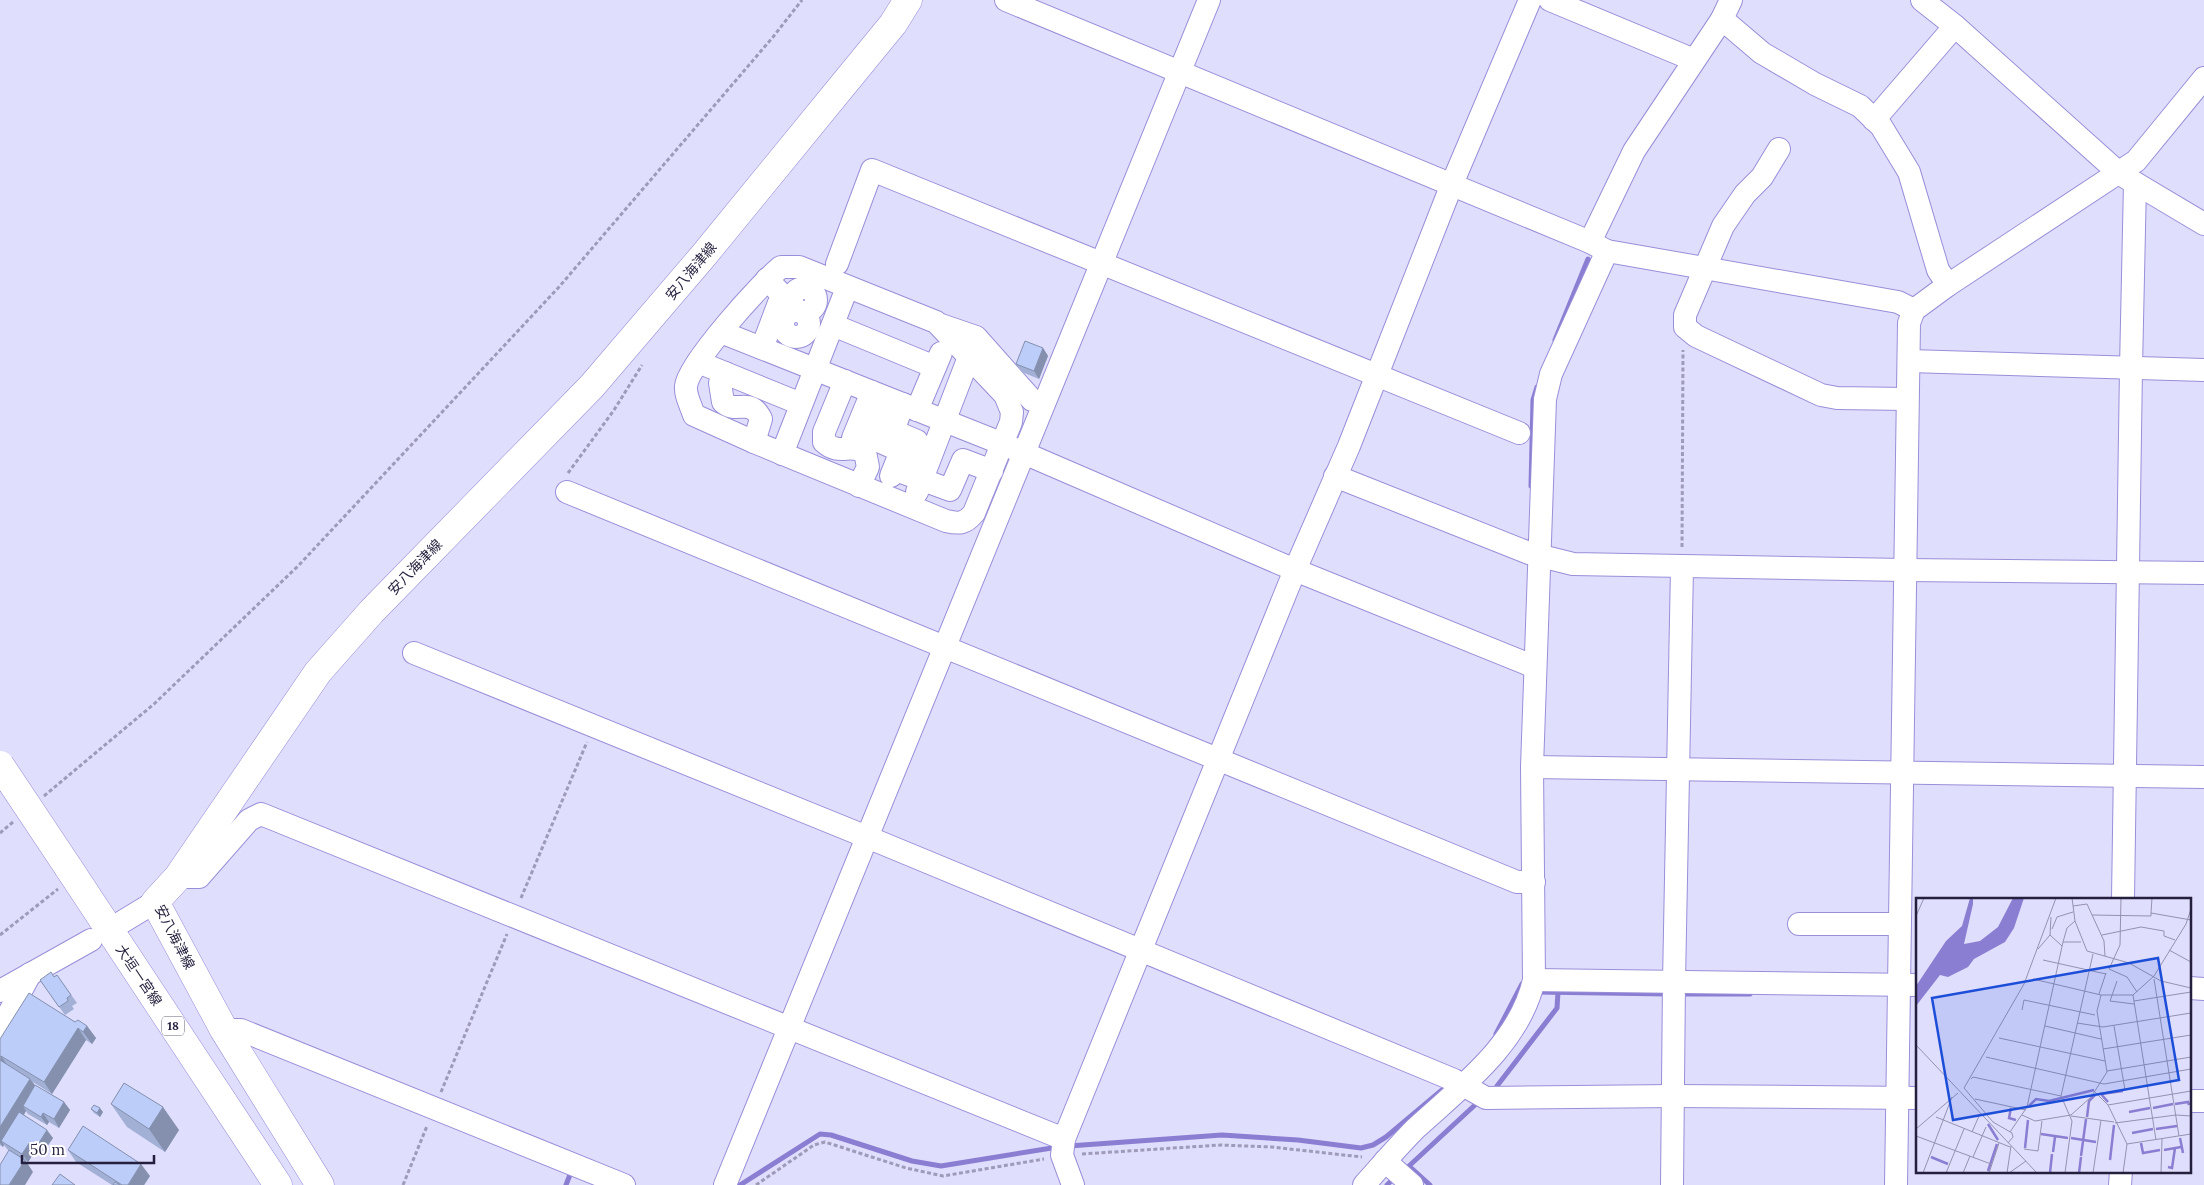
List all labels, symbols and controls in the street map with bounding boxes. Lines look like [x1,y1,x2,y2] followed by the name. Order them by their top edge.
[662,238,720,304] street label: 安八海津線
[384,536,446,598] street label: 安八海津線
[1916,898,2192,1172] inset map
[151,902,199,972] street label: 安八海津線
[112,941,166,1009] street label: 大垣一宮線
[162,1016,184,1036] road number: 18
[22,1132,155,1164] scale bar
[30,1140,65,1159] text: 50 m

